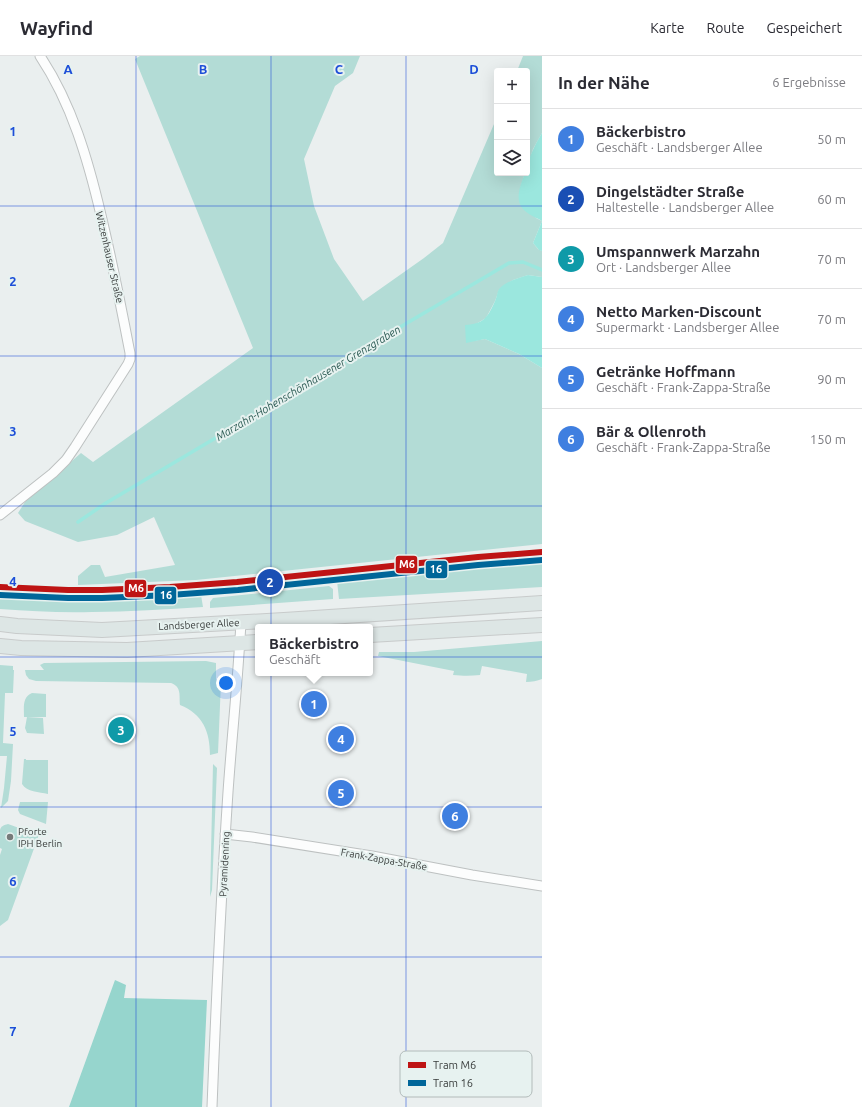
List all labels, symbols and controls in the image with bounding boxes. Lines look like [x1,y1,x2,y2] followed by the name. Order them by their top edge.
[20,17,93,39] text: Wayfind
[650,20,684,36] text: Karte
[706,20,745,36] text: Route
[767,20,842,36] text: Gespeichert
[63,62,73,76] text: A
[199,62,208,76] text: B
[335,62,344,76] text: C
[469,62,479,76] text: D
[494,68,530,176] map controls
[494,68,530,104] button: +
[558,73,650,92] text: In der Nähe
[772,75,846,89] text: 6 Ergebnisse
[494,104,530,140] button: −
[596,123,686,140] text: Bäckerbistro
[9,124,17,138] text: 1
[567,132,575,146] text: 1
[817,132,846,146] text: 50 m
[494,140,530,176] button: layers
[596,140,763,154] text: Geschäft · Landsberger Allee
[596,183,744,200] text: Dingelstädter Straße
[567,192,575,206] text: 2
[817,192,846,206] text: 60 m
[596,200,774,214] text: Haltestelle · Landsberger Allee
[94,210,125,304] street label: Witzenhauser Straße
[596,243,760,260] text: Umspannwerk Marzahn
[567,252,575,266] text: 3
[817,252,846,266] text: 70 m
[596,260,731,274] text: Ort · Landsberger Allee
[9,274,17,288] text: 2
[596,303,761,320] text: Netto Marken-Discount
[567,312,575,326] text: 4
[817,312,846,326] text: 70 m
[596,320,779,334] text: Supermarkt · Landsberger Allee
[213,323,403,443] water label: Marzahn-Hohenschönhausener Grenzgraben
[596,363,736,380] text: Getränke Hoffmann
[567,372,575,386] text: 5
[817,372,846,386] text: 90 m
[596,380,771,394] text: Geschäft · Frank-Zappa-Straße
[596,423,706,440] text: Bär & Ollenroth
[9,424,17,438] text: 3
[567,432,575,446] text: 6
[810,432,846,446] text: 150 m
[596,440,771,454] text: Geschäft · Frank-Zappa-Straße
[395,555,418,574] line badge: M6
[399,558,415,570] text: M6
[425,560,448,579] line badge: 16
[430,563,442,575] text: 16
[257,567,283,597] pin: 2
[9,574,17,588] text: 4
[124,579,147,598] line badge: M6
[128,582,144,594] text: M6
[154,586,177,605] line badge: 16
[160,589,172,601] text: 16
[158,617,240,632] street label: Landsberger Allee
[255,624,373,676] popup
[269,635,359,652] text: Bäckerbistro
[269,652,321,666] text: Geschäft
[216,673,236,693] your location
[301,689,327,719] pin: 1
[108,715,134,745] pin: 3
[9,724,17,738] text: 5
[328,724,354,754] pin: 4
[328,778,354,808] pin: 5
[442,801,468,831] pin: 6
[18,826,62,849] place label: Pforte IPH Berlin
[217,831,232,897] street label: Pyramidenring
[5,832,15,842] marker: Pforte IPH Berlin
[340,846,428,873] street label: Frank-Zappa-Straße
[9,874,17,888] text: 6
[9,1024,17,1038] text: 7
[400,1051,532,1097] legend
[433,1059,476,1071] text: Tram M6
[433,1077,473,1089] text: Tram 16

